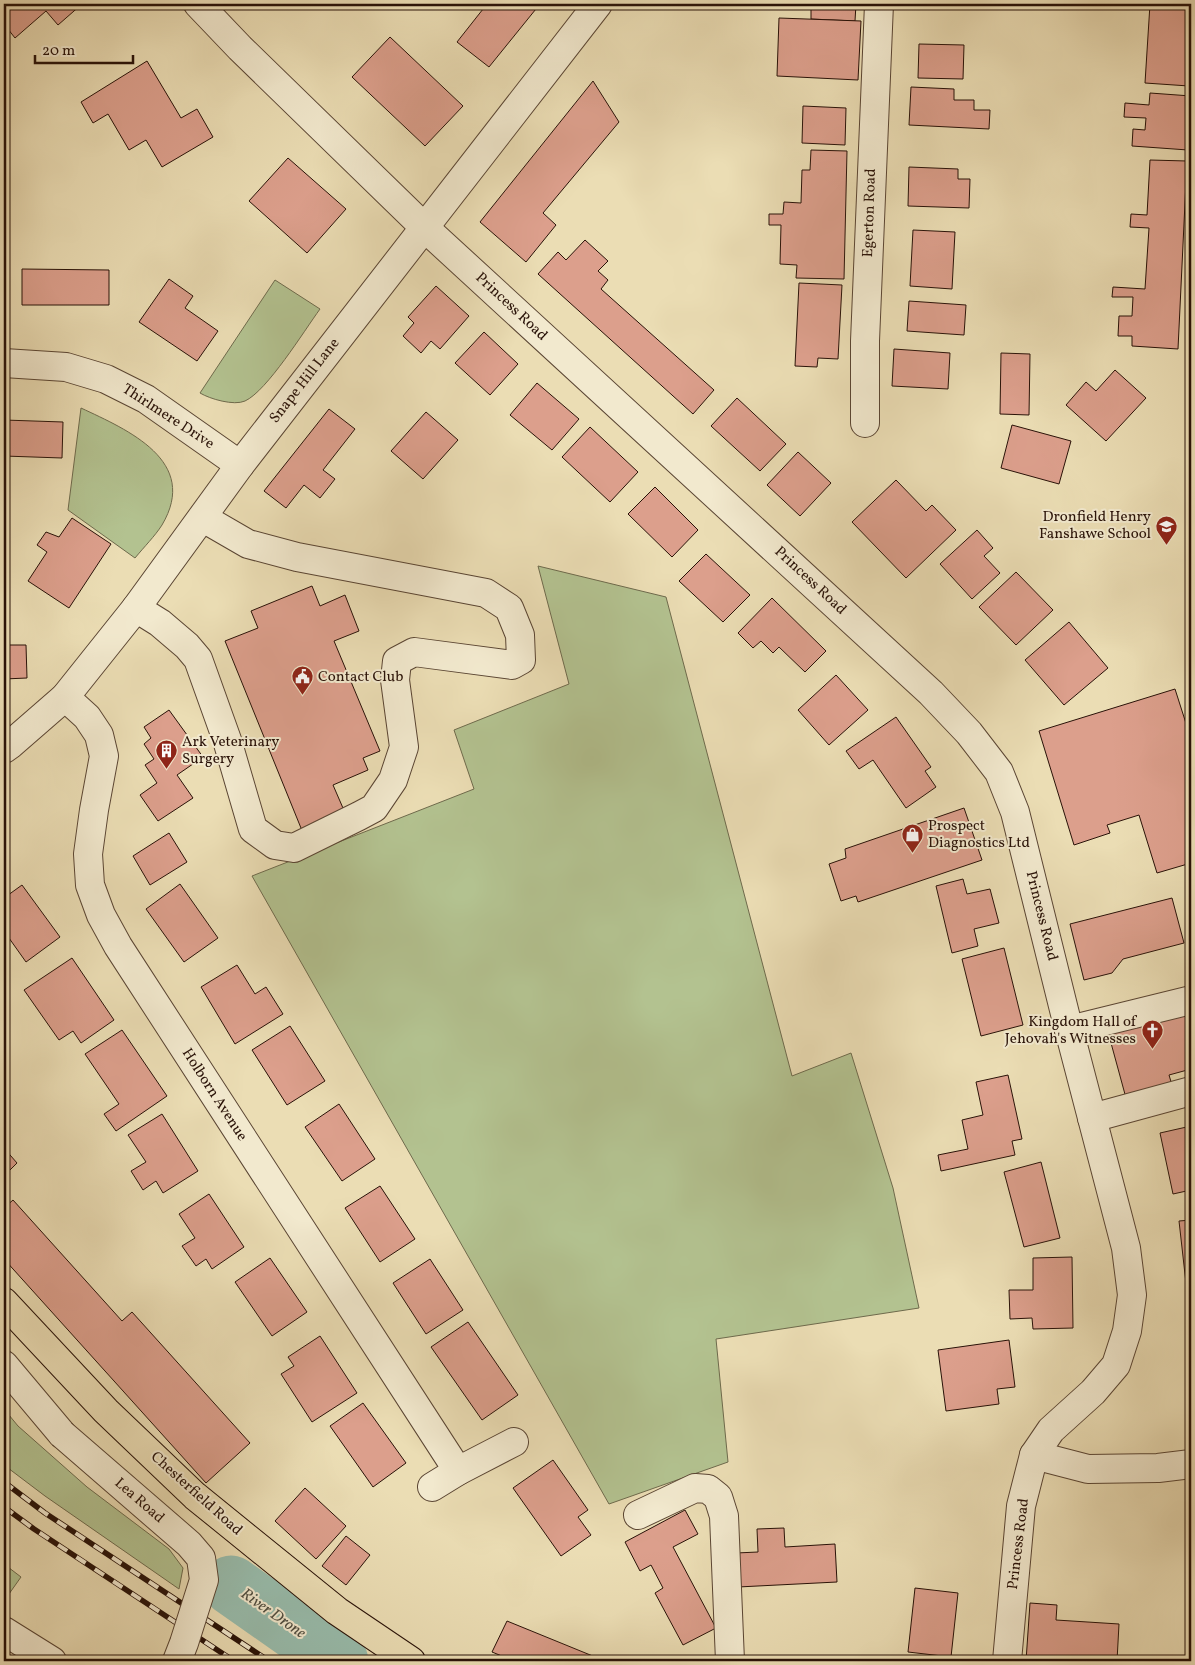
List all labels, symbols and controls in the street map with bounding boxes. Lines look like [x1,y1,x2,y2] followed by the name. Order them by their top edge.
[35,32,132,64] scale bar
[42,41,75,62] text: 20 m
[858,168,882,258] street label: Egerton Road
[470,268,552,346] street label: Princess Road
[265,334,345,428] street label: Snape Hill Lane
[118,379,218,455] street label: Thirlmere Drive
[1039,507,1151,545] place label: Dronfield Henry Fanshawe School
[1155,514,1179,545] school or university icon: Dronfield Henry Fanshawe School
[769,542,851,620] street label: Princess Road
[290,665,314,696] public building icon: Contact Club
[318,667,403,688] place label: Contact Club
[182,732,279,770] place label: Ark Veterinary Surgery
[154,739,178,770] building icon: Ark Veterinary Surgery
[928,816,1030,854] place label: Prospect Diagnostics Ltd
[900,823,924,854] shop icon: Prospect Diagnostics Ltd
[1020,869,1062,963] street label: Princess Road
[1005,1012,1138,1050] place label: Kingdom Hall of Jehovah's Witnesses
[1140,1019,1164,1050] church icon: Kingdom Hall of Jehovah's Witnesses
[176,1044,252,1146] street label: Holborn Avenue
[145,1447,247,1541] street label: Chesterfield Road
[110,1473,168,1529] street label: Lea Road
[1003,1497,1035,1591] street label: Princess Road
[236,1584,310,1645] water label: River Drone

